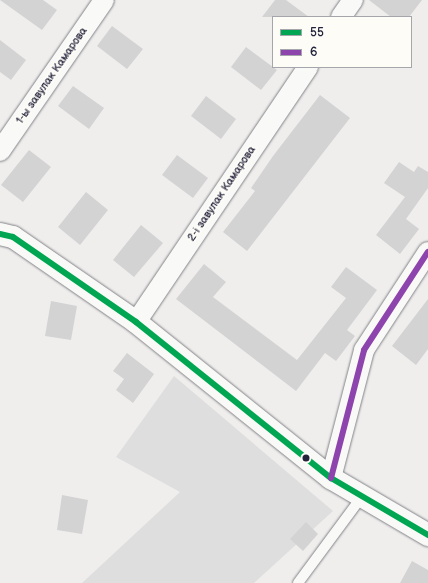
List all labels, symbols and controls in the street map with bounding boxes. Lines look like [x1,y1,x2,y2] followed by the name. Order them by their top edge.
[272,16,412,68] legend
[14,25,90,127] street label: 1-ы завулак Камарова
[310,25,324,40] text: 55
[310,45,317,60] text: 6
[185,144,259,244] street label: 2-і завулак Камарова
[301,453,311,463] unlabelled marker

